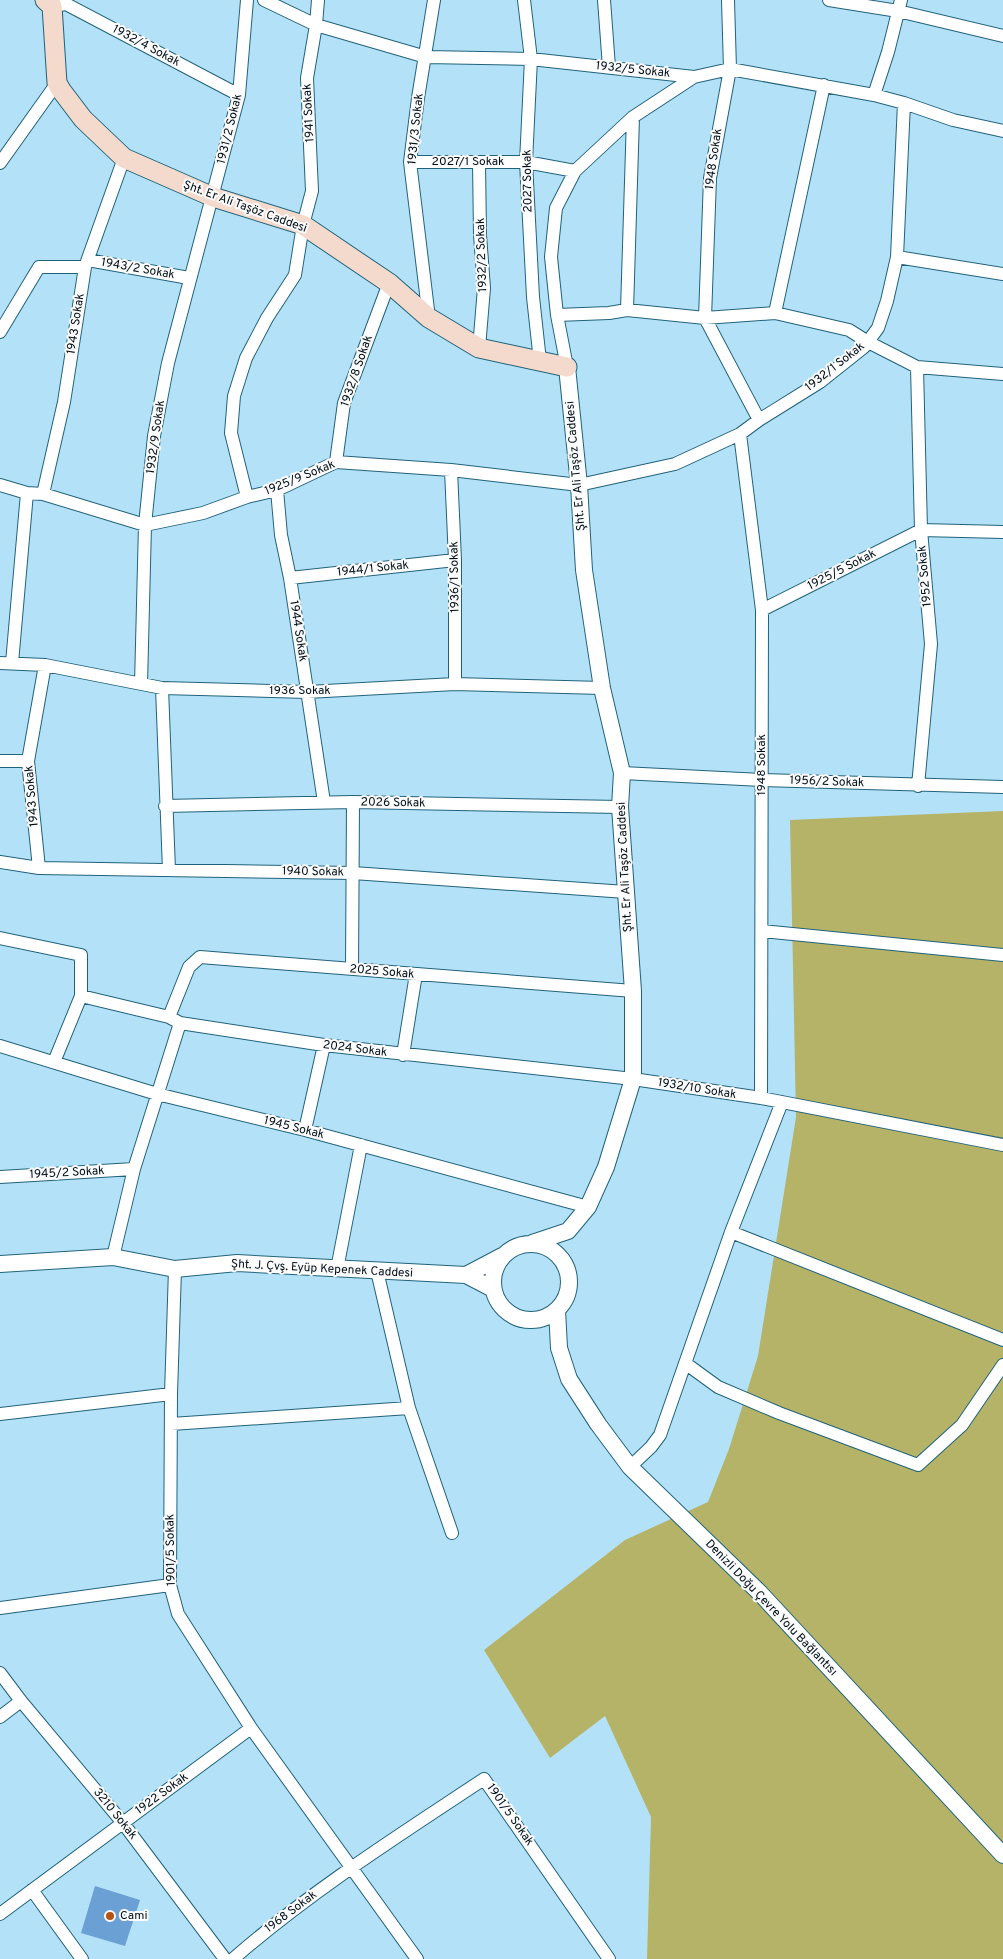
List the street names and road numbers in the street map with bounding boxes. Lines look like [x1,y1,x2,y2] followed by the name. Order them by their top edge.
[109,21,183,71] street label: 1932/4 Sokak
[595,58,671,82] street label: 1932/5 Sokak
[299,83,319,143] street label: 1941 Sokak
[214,92,246,166] street label: 1931/2 Sokak
[404,93,428,165] street label: 1931/3 Sokak
[702,127,726,191] street label: 1948 Sokak
[519,149,537,213] street label: 2027 Sokak
[432,154,504,170] street label: 2027/1 Sokak
[181,177,309,237] street label: Şht. Er Ali Taşöz Caddesi
[473,218,491,292] street label: 1932/2 Sokak
[100,255,176,283] street label: 1943/2 Sokak
[63,292,89,356] street label: 1943 Sokak
[337,333,377,409] street label: 1932/8 Sokak
[802,339,868,395] street label: 1932/1 Sokak
[143,399,169,475] street label: 1932/9 Sokak
[562,400,590,532] street label: Şht. Er Ali Taşöz Caddesi
[262,457,338,499] street label: 1925/9 Sokak
[446,541,464,613] street label: 1936/1 Sokak
[914,545,936,607] street label: 1952 Sokak
[805,546,879,594] street label: 1925/5 Sokak
[336,557,410,581] street label: 1944/1 Sokak
[285,599,311,663] street label: 1944 Sokak
[269,683,331,699] street label: 1936 Sokak
[754,734,770,796] street label: 1948 Sokak
[21,765,43,827] street label: 1943 Sokak
[789,773,865,791] street label: 1956/2 Sokak
[360,794,426,812] street label: 2026 Sokak
[614,801,636,933] street label: Şht. Er Ali Taşöz Caddesi
[282,863,344,881] street label: 1940 Sokak
[349,961,415,983] street label: 2025 Sokak
[322,1037,388,1061] street label: 2024 Sokak
[657,1075,737,1103] street label: 1932/10 Sokak
[262,1113,326,1143] street label: 1945 Sokak
[29,1163,105,1183] street label: 1945/2 Sokak
[231,1256,413,1282] street label: Şht. J. Çvş. Eyüp Kepenek Caddesi
[162,1514,180,1586] street label: 1901/5 Sokak
[701,1536,841,1680] street label: Denizli Doğu Çevre Yolu Bağlantısı
[132,1769,192,1819] street label: 1922 Sokak
[483,1781,537,1849] street label: 1901/5 Sokak
[89,1785,141,1843] street label: 3210 Sokak
[262,1887,320,1937] street label: 1968 Sokak

